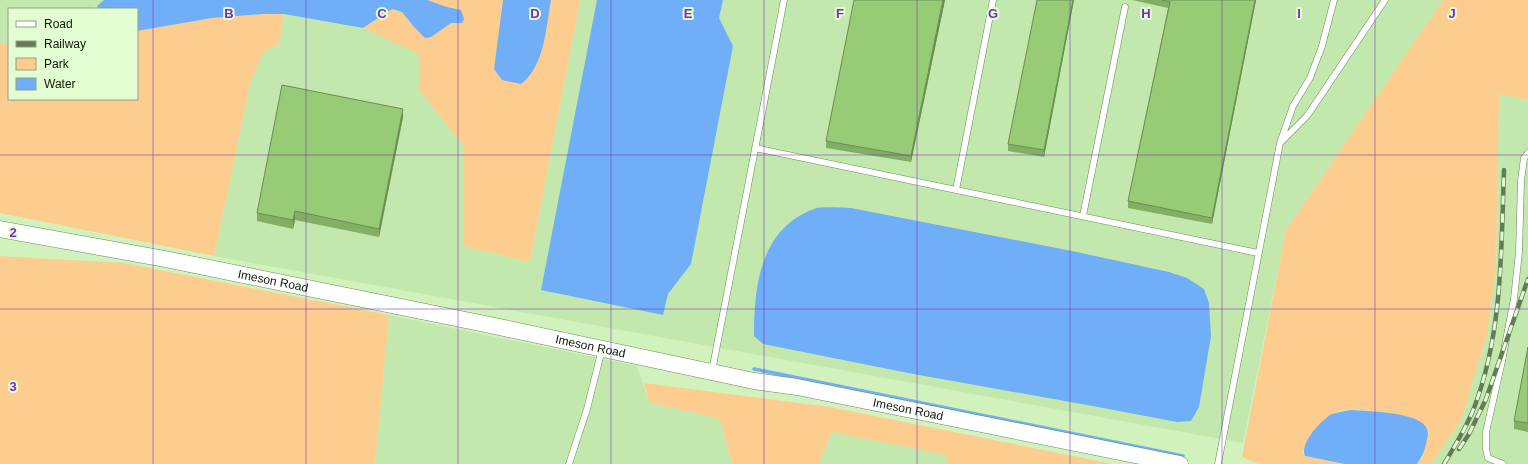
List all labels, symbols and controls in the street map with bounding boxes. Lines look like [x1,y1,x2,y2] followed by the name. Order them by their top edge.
[224,6,234,21] text: B
[377,6,387,21] text: C
[530,6,540,21] text: D
[684,6,693,21] text: E
[836,6,844,21] text: F
[988,6,998,21] text: G
[1141,6,1151,21] text: H
[1297,6,1301,21] text: I
[1448,6,1456,21] text: J
[8,8,138,100] legend
[44,17,73,31] text: Road
[44,37,86,51] text: Railway
[44,57,70,71] text: Park
[44,77,76,91] text: Water
[9,225,17,240] text: 2
[237,267,310,295] street label: Imeson Road
[554,332,627,361] street label: Imeson Road
[9,379,17,394] text: 3
[872,395,945,423] street label: Imeson Road

